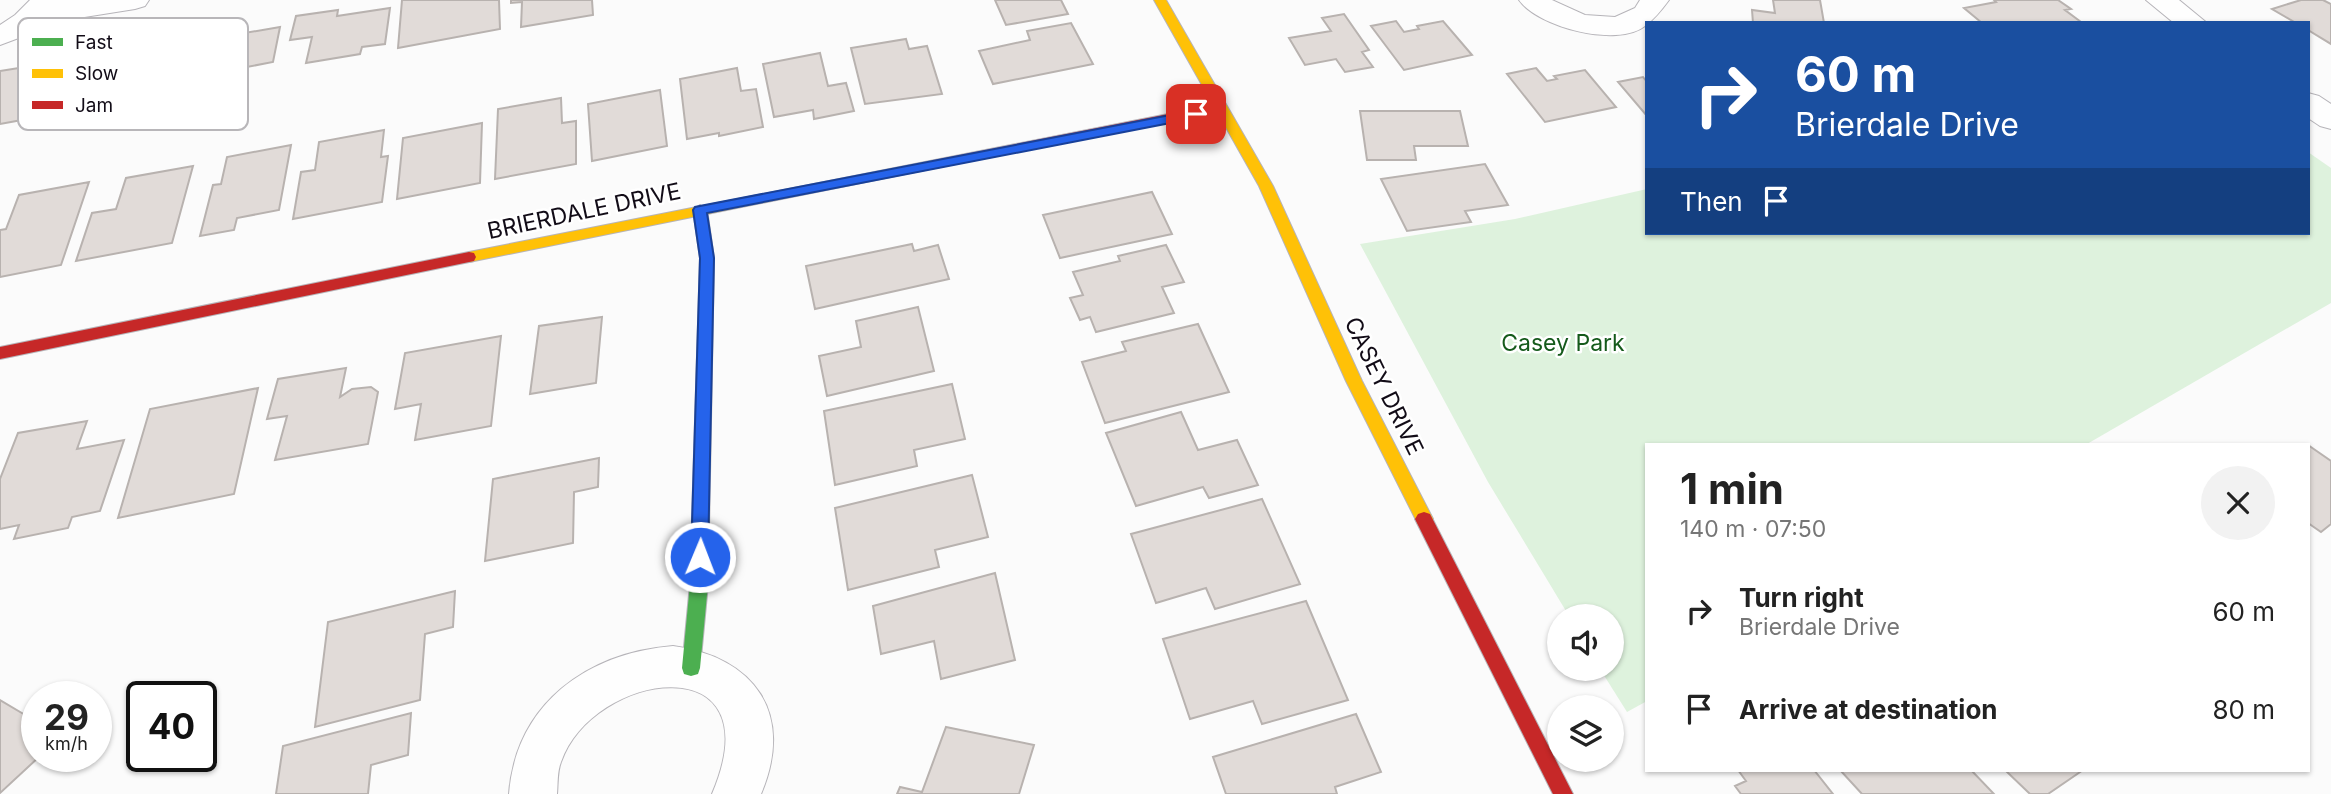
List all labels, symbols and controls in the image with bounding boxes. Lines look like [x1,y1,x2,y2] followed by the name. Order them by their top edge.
[18,18,248,130] legend
[75,31,113,54] text: Fast
[1795,45,1916,104] text: 60 m
[1680,49,1771,140] icon: right
[75,62,118,85] text: Slow
[1166,84,1226,144] pin
[75,94,113,117] text: Jam
[1177,95,1215,133] icon: arrive
[1795,105,2019,144] text: Brierdale Drive
[485,177,683,245] street label: BRIERDALE DRIVE
[1757,182,1795,220] icon: arrive
[1680,186,1743,217] text: Then
[1339,312,1429,460] street label: CASEY DRIVE
[1501,329,1625,357] park label: Casey Park
[1680,463,1784,514] text: 1 min
[2201,466,2275,540] button: close
[1680,515,1826,543] text: 140 m · 07:50
[663,520,737,594] position arrow
[1739,582,1864,613] text: Turn right
[1680,592,1718,630] icon: right
[2212,596,2275,627] text: 60 m
[1547,604,1624,772] map controls
[1547,604,1624,681] button: sound
[1739,613,1900,641] text: Brierdale Drive
[126,681,217,772] speed limit sign: 40
[1680,690,1718,728] icon: arrive
[1739,694,1998,725] text: Arrive at destination
[2212,694,2275,725] text: 80 m
[1547,695,1624,772] button: layers
[44,696,89,738] text: 29
[45,733,88,754] text: km/h

